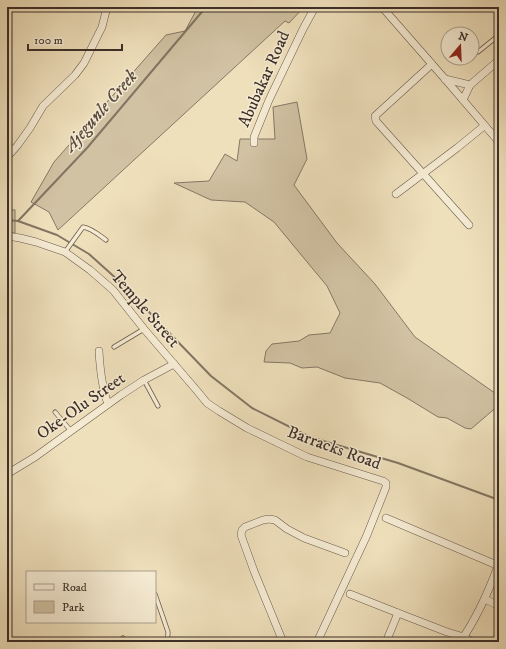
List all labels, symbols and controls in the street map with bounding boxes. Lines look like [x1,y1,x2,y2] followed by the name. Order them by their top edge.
[28,26,122,52] scale bar
[440,26,480,66] north arrow
[233,27,295,131] street label: Abubakar Road
[456,29,469,46] text: N
[34,33,63,48] text: 100 m
[58,65,143,158] water label: Ajegunle Creek
[105,266,185,353] street label: Temple Street
[32,367,130,445] street label: Oke-Olu Street
[284,421,384,475] street label: Barracks Road
[26,571,156,623] legend
[62,580,87,595] text: Road
[62,600,84,615] text: Park

